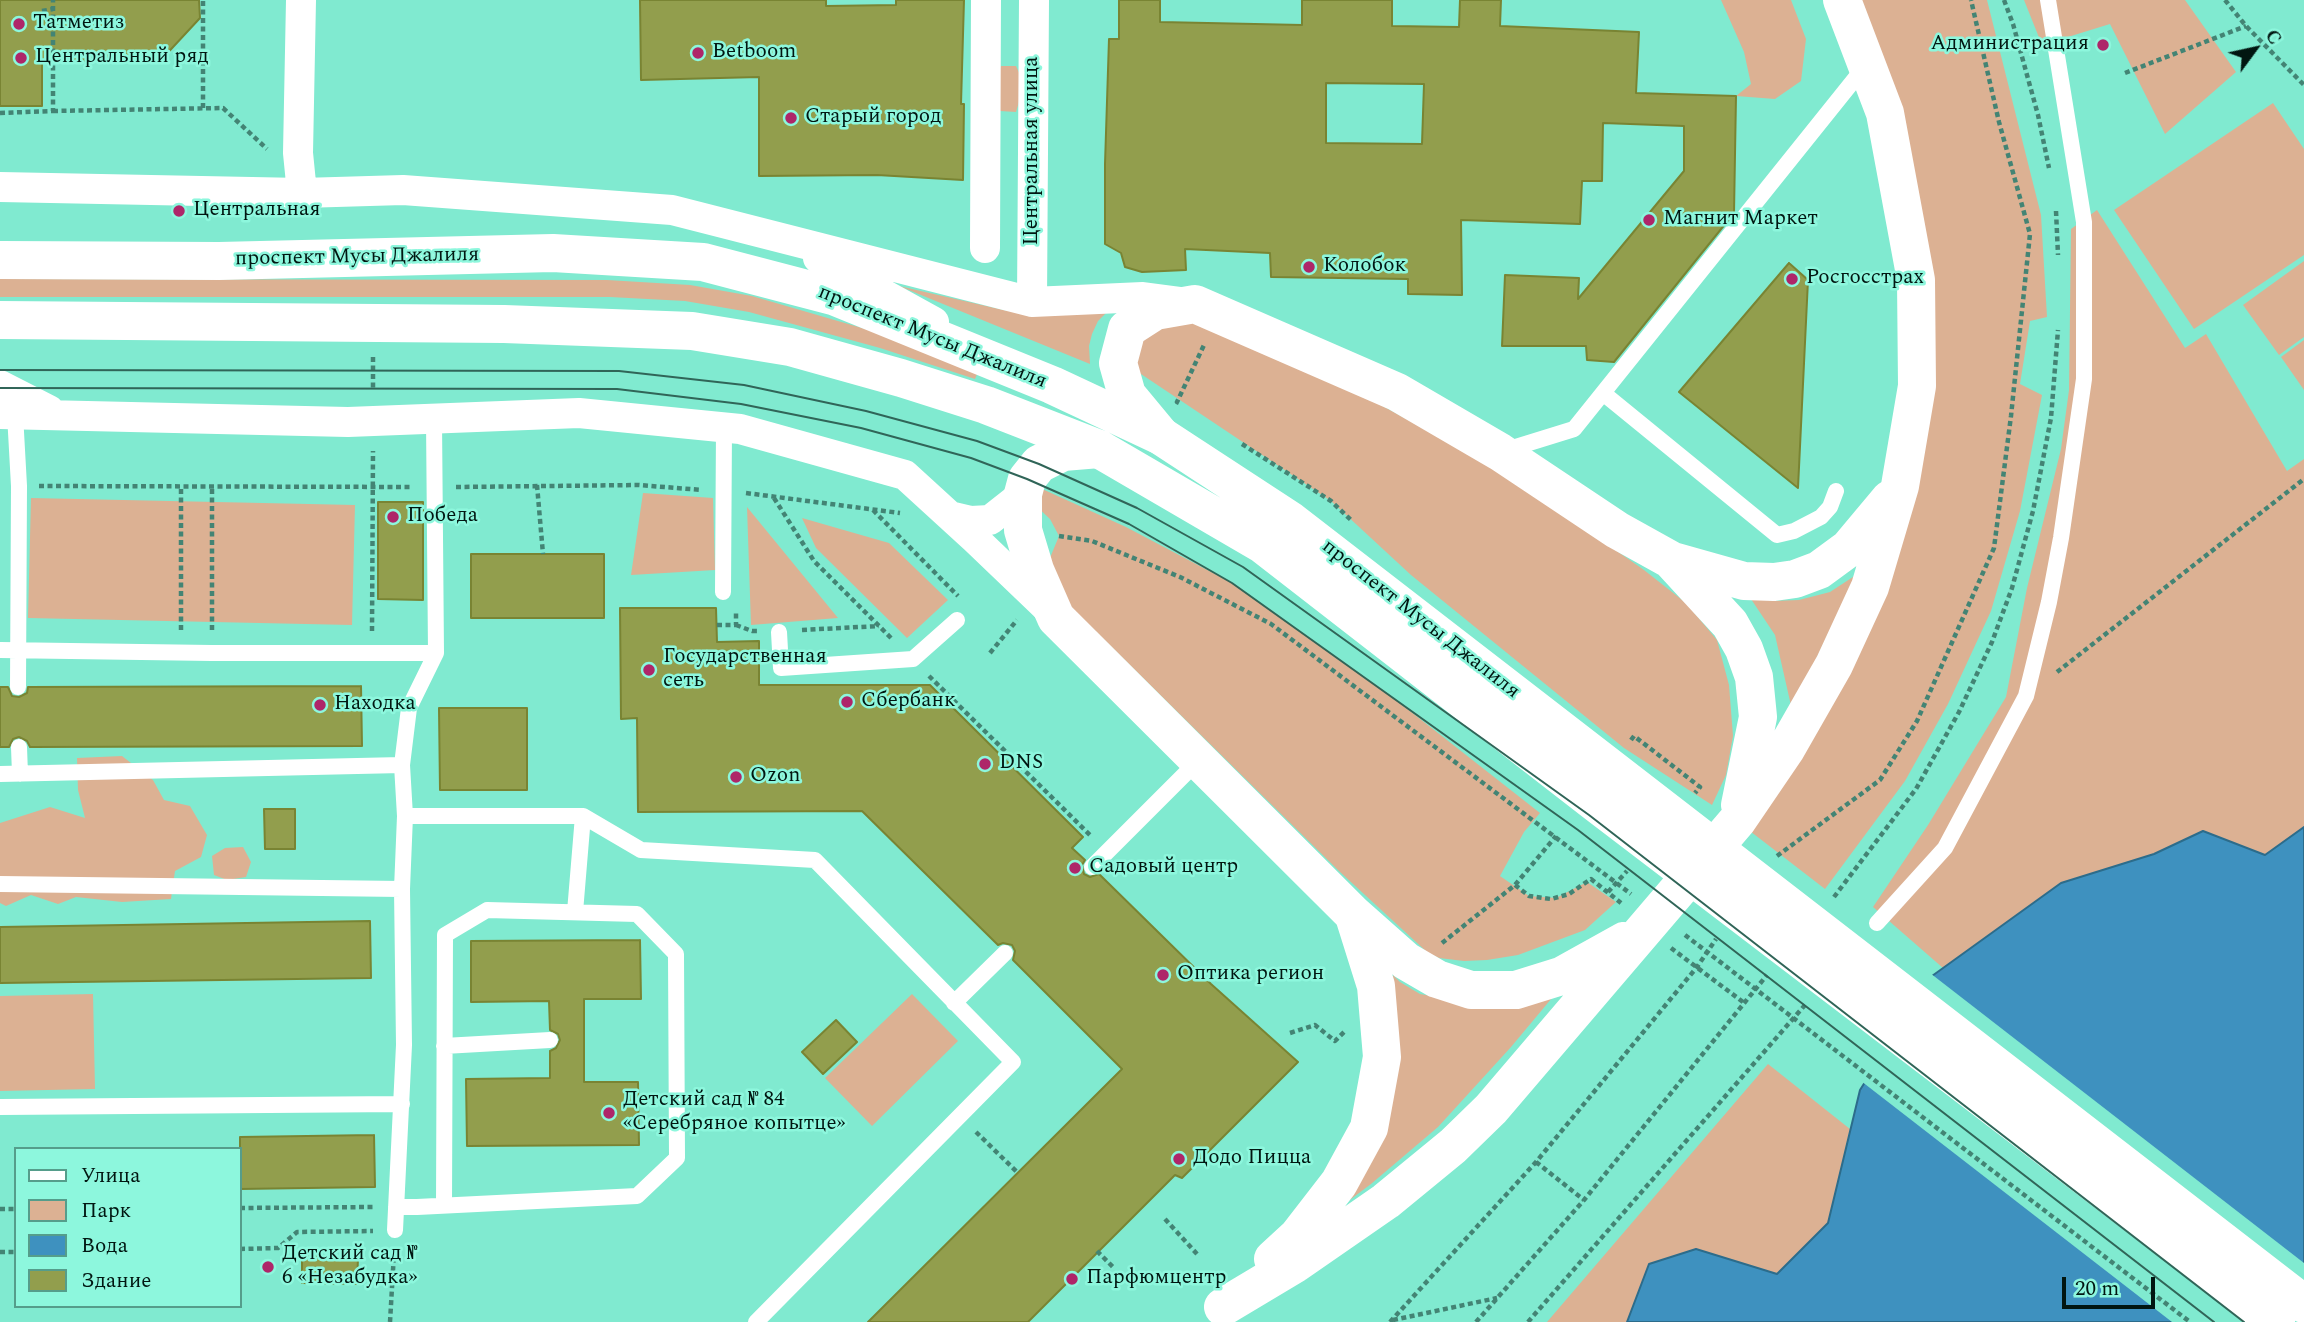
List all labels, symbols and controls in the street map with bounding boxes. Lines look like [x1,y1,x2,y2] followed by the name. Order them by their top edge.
[33,11,124,37] place label: Татметиз
[2220,14,2290,84] north arrow
[11,16,27,32] marker: Татметиз
[2257,24,2289,51] text: С
[1931,32,2089,58] place label: Администрация
[2095,37,2111,53] marker: Администрация
[712,40,796,66] place label: Betboom
[35,45,209,71] place label: Центральный ряд
[690,45,706,61] marker: Betboom
[13,50,29,66] marker: Центральный ряд
[1020,56,1046,246] street label: Центральная улица
[805,105,941,131] place label: Старый город
[783,110,799,126] marker: Старый город
[193,198,320,224] place label: Центральная
[171,203,187,219] marker: Центральная
[1663,207,1818,233] place label: Магнит Маркет
[1641,212,1657,228] marker: Магнит Маркет
[235,243,479,273] street label: проспект Мусы Джалиля
[1323,254,1406,280] place label: Колобок
[1301,259,1317,275] marker: Колобок
[1806,266,1924,292] place label: Росгосстрах
[1784,271,1800,287] marker: Росгосстрах
[814,281,1050,395] street label: проспект Мусы Джалиля
[407,504,478,530] place label: Победа
[385,509,401,525] marker: Победа
[1316,535,1524,705] street label: проспект Мусы Джалиля
[663,645,827,695] place label: Государственная сеть
[641,662,657,678] marker: Государственная сеть
[861,689,956,715] place label: Сбербанк
[334,692,416,718] place label: Находка
[839,694,855,710] marker: Сбербанк
[312,697,328,713] marker: Находка
[999,751,1043,777] place label: DNS
[977,756,993,772] marker: DNS
[750,764,800,790] place label: Ozon
[728,769,744,785] marker: Ozon
[1089,855,1238,881] place label: Садовый центр
[1067,860,1083,876] marker: Садовый центр
[1177,962,1324,988] place label: Оптика регион
[1155,967,1171,983] marker: Оптика регион
[623,1088,846,1138] place label: Детский сад № 84 «Серебряное копытце»
[601,1105,617,1121] marker: Детский сад № 84 «Серебряное копытце»
[1193,1146,1311,1172] place label: Додо Пицца
[14,1147,242,1308] legend
[1171,1151,1187,1167] marker: Додо Пицца
[81,1160,140,1192] text: Улица
[81,1195,131,1227] text: Парк
[81,1230,128,1262] text: Вода
[282,1242,418,1292] place label: Детский сад № 6 «Незабудка»
[260,1259,276,1275] marker: Детский сад № 6 «Незабудка»
[2066,1262,2159,1306] scale bar
[81,1265,151,1297] text: Здание
[1086,1266,1226,1292] place label: Парфюмцентр
[1064,1271,1080,1287] marker: Парфюмцентр
[2075,1273,2119,1305] text: 20 m

